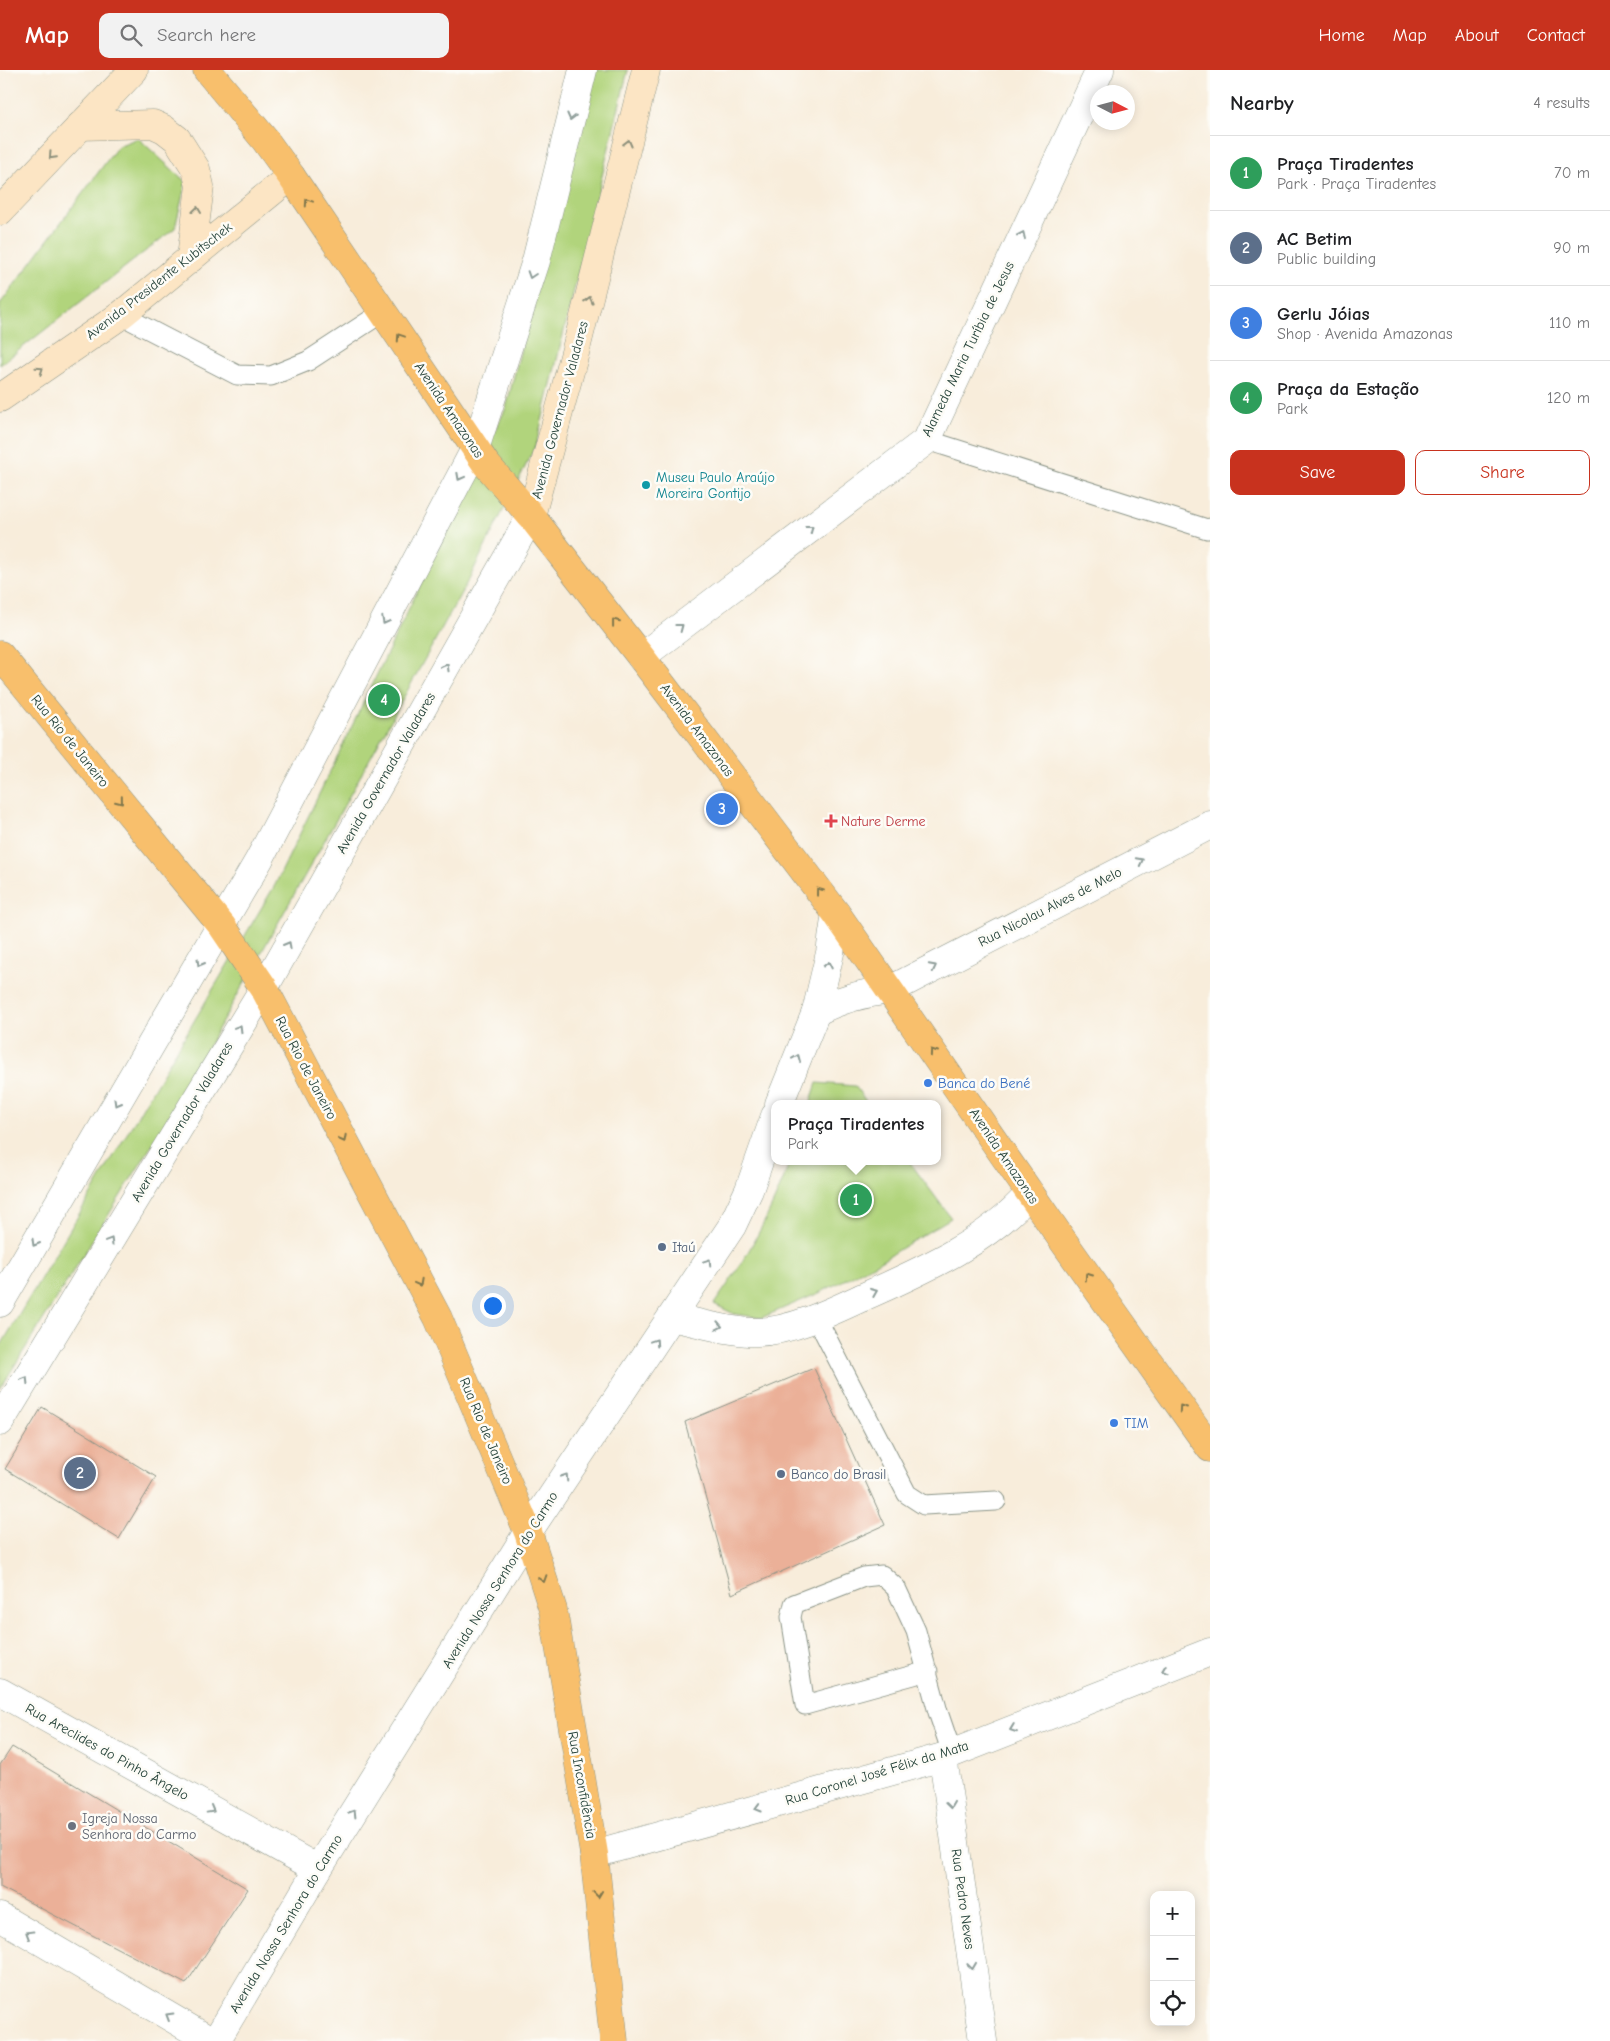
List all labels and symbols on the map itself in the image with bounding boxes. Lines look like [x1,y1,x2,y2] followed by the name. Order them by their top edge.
[1090,85,1135,130] north arrow
[567,113,577,121] one-way arrow
[622,138,633,147] one-way arrow
[49,150,58,159] one-way arrow
[305,198,314,208] one-way arrow
[191,205,202,213] one-way arrow
[82,218,236,343] street label: Avenida Presidente Kubitschek
[1016,231,1026,240] one-way arrow
[918,258,1018,439] street label: Alameda Maria Turíbia de Jesus
[527,270,537,278] one-way arrow
[583,296,594,305] one-way arrow
[528,319,592,501] street label: Avenida Governador Valadares
[396,333,406,342] one-way arrow
[411,359,487,461] street label: Avenida Amazonas
[34,367,44,376] one-way arrow
[656,469,775,502] place label: Museu Paulo Araújo Moreira Gontijo
[456,472,466,481] one-way arrow
[640,479,652,491] marker: Museu Paulo Araújo Moreira Gontijo
[804,525,813,534] one-way arrow
[381,616,391,625] one-way arrow
[611,619,620,628] one-way arrow
[674,624,684,633] one-way arrow
[439,663,449,672] one-way arrow
[657,680,738,780] street label: Avenida Amazonas
[368,681,400,719] pin: 4
[333,689,439,857] street label: Avenida Governador Valadares
[27,691,113,791] street label: Rua Rio de Janeiro
[706,790,738,828] pin: 3
[114,795,122,804] one-way arrow
[841,813,926,830] place label: Nature Derme
[825,815,837,827] marker: Nature Derme
[1134,857,1143,867] one-way arrow
[975,863,1125,951] street label: Rua Nicolau Alves de Melo
[816,887,825,897] one-way arrow
[281,942,291,951] one-way arrow
[196,958,206,967] one-way arrow
[822,960,833,969] one-way arrow
[928,964,937,974] one-way arrow
[272,1014,340,1122] street label: Rua Rio de Janeiro
[233,1024,243,1033] one-way arrow
[127,1039,237,1205] street label: Avenida Governador Valadares
[930,1048,939,1058] one-way arrow
[790,1054,801,1063] one-way arrow
[938,1075,1030,1092] place label: Banca do Bené
[922,1077,934,1089] marker: Banca do Bené
[114,1098,124,1107] one-way arrow
[966,1105,1042,1207] street label: Avenida Amazonas
[337,1134,347,1143] one-way arrow
[840,1181,872,1219] pin: 1
[32,1238,42,1247] one-way arrow
[103,1238,113,1247] one-way arrow
[672,1239,695,1256] place label: Itaú
[656,1241,668,1253] marker: Itaú
[702,1258,711,1268] one-way arrow
[1085,1273,1093,1282] one-way arrow
[413,1277,423,1286] one-way arrow
[869,1288,878,1299] one-way arrow
[480,1293,506,1319] your location
[715,1321,724,1331] one-way arrow
[649,1338,658,1348] one-way arrow
[456,1375,516,1487] street label: Rua Rio de Janeiro
[19,1377,29,1386] one-way arrow
[1179,1405,1188,1414] one-way arrow
[1124,1415,1149,1432] place label: TIM
[1108,1417,1120,1429] marker: TIM
[64,1454,96,1492] pin: 2
[791,1466,886,1483] place label: Banco do Brasil
[775,1468,787,1480] marker: Banco do Brasil
[559,1473,568,1483] one-way arrow
[438,1488,562,1672] street label: Avenida Nossa Senhora do Carmo
[538,1574,548,1582] one-way arrow
[1161,1664,1169,1674] one-way arrow
[22,1700,192,1804] street label: Rua Areclides do Pinho Ângelo
[1009,1723,1018,1733] one-way arrow
[564,1730,600,1840] street label: Rua Inconfidência
[783,1737,971,1809] street label: Rua Coronel José Félix da Mata
[944,1801,954,1809] one-way arrow
[206,1803,215,1813] one-way arrow
[755,1803,763,1813] one-way arrow
[347,1809,357,1818] one-way arrow
[82,1810,196,1843] place label: Igreja Nossa Senhora do Carmo
[66,1820,78,1832] marker: Igreja Nossa Senhora do Carmo
[226,1832,346,2016] street label: Avenida Nossa Senhora do Carmo
[948,1848,978,1950] street label: Rua Pedro Neves
[592,1890,603,1898] one-way arrow
[25,1930,34,1940] one-way arrow
[967,1962,977,1970] one-way arrow
[165,2013,174,2023] one-way arrow

